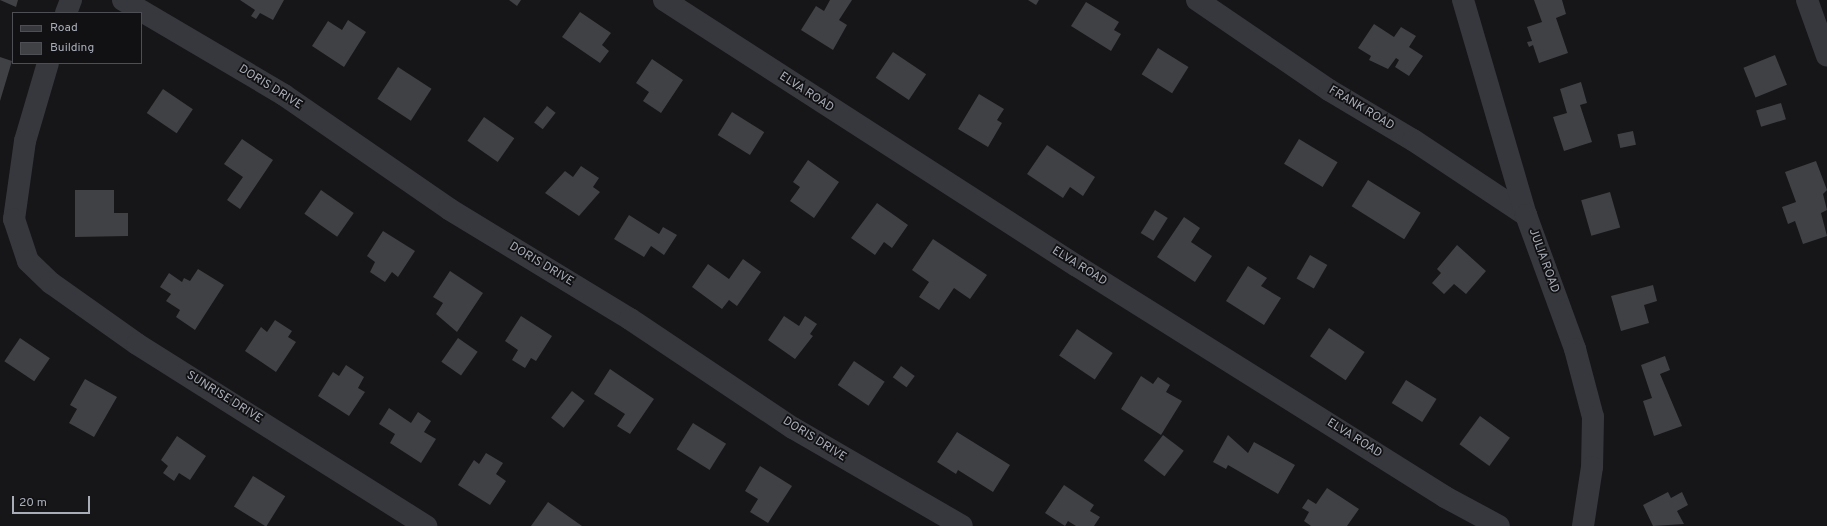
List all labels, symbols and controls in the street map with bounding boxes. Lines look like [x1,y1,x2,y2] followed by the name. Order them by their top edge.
[12,12,142,64] legend
[50,20,78,36] text: Road
[50,40,94,56] text: Building
[235,63,305,113] street label: DORIS DRIVE
[776,70,836,116] street label: ELVA ROAD
[1326,84,1396,134] street label: FRANK ROAD
[1525,227,1561,295] street label: JULIA ROAD
[506,240,576,290] street label: DORIS DRIVE
[1049,244,1109,290] street label: ELVA ROAD
[183,369,265,427] street label: SUNRISE DRIVE
[779,415,849,465] street label: DORIS DRIVE
[1324,416,1384,462] street label: ELVA ROAD
[14,488,92,514] scale bar
[19,495,47,511] text: 20 m

